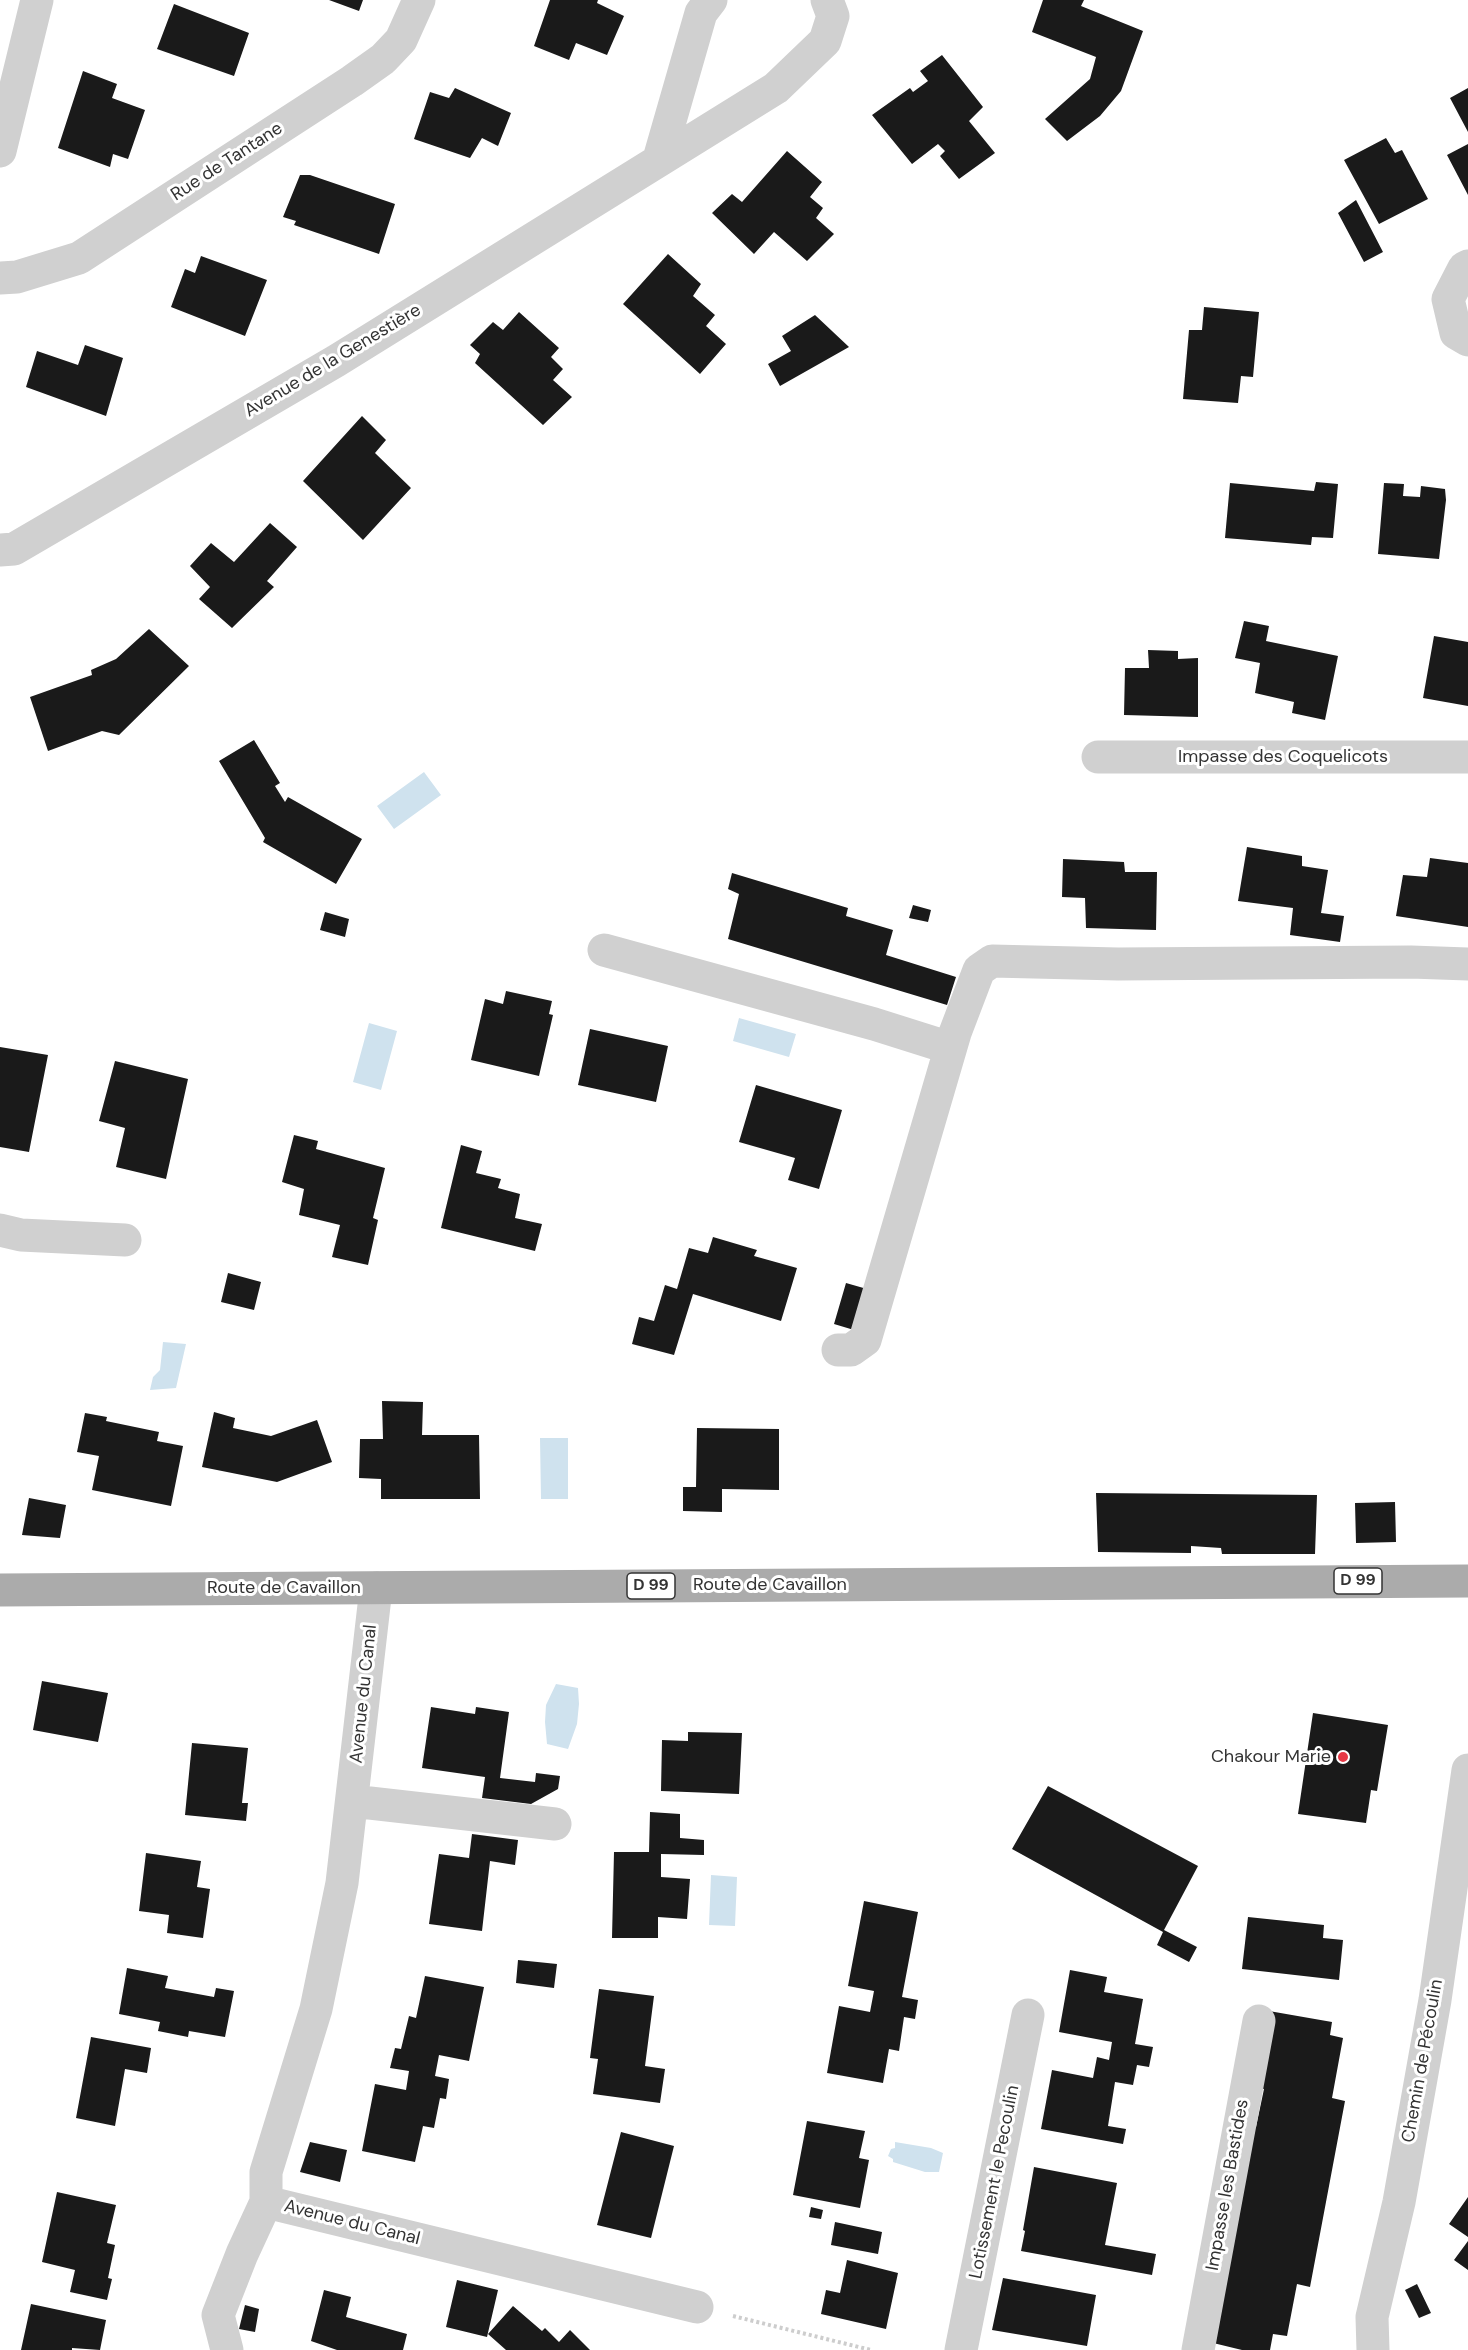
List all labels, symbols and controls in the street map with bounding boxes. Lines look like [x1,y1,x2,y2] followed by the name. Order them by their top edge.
[167,118,287,206] street label: Rue de Tantane
[241,300,425,422] street label: Avenue de la Genestière
[1178,746,1388,768] street label: Impasse des Coquelicots
[1334,1568,1382,1594] road number: D 99
[627,1573,675,1599] road number: D 99
[693,1574,847,1596] street label: Route de Cavaillon
[207,1577,361,1599] street label: Route de Cavaillon
[346,1624,382,1764] street label: Avenue du Canal
[1211,1746,1331,1768] place label: Chakour Marie
[1336,1750,1350,1764] marker: Chakour Marie
[1398,1978,1448,2144] street label: Chemin de Pécoulin
[966,2083,1024,2281] street label: Lotissement le Pecoulin
[1202,2098,1254,2272] street label: Impasse les Bastides
[282,2196,422,2250] street label: Avenue du Canal

